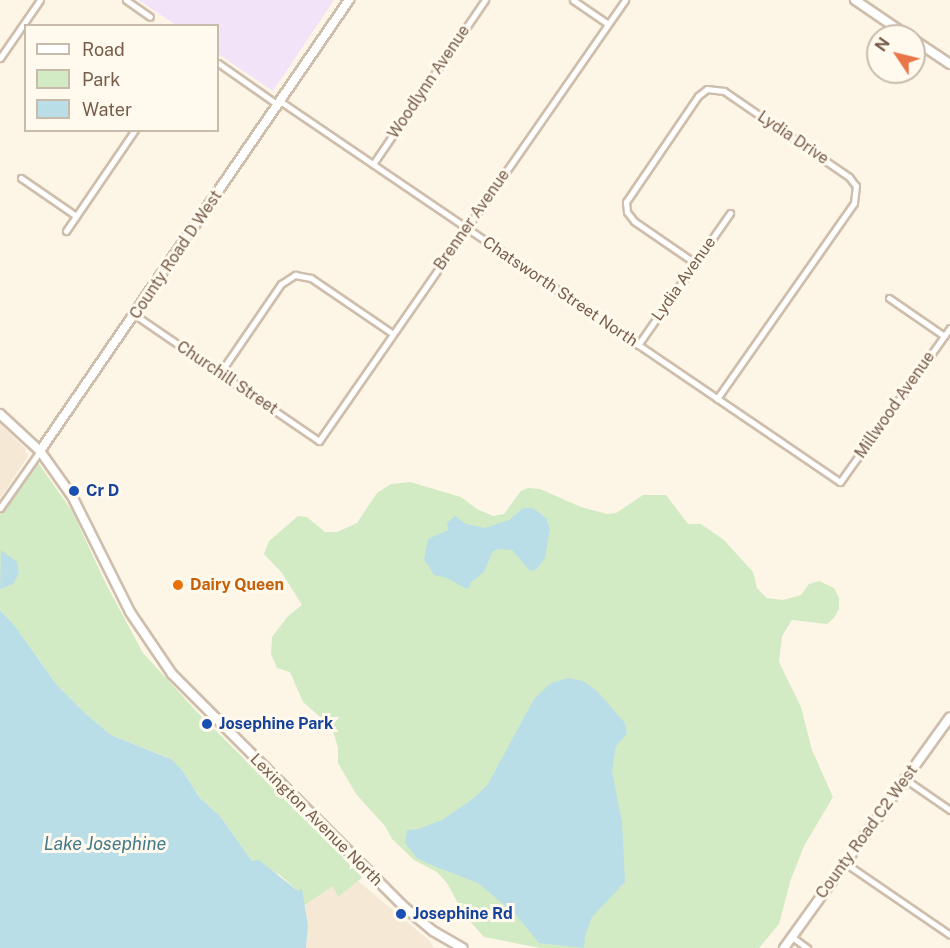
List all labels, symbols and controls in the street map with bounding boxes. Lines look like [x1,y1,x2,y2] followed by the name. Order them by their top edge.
[384,22,474,142] street label: Woodlynn Avenue
[24,24,219,132] legend
[866,24,926,84] north arrow
[871,34,894,55] text: N
[82,39,125,60] text: Road
[82,69,120,90] text: Park
[82,99,132,120] text: Water
[754,107,832,169] street label: Lydia Drive
[430,166,514,274] street label: Brenner Avenue
[126,187,226,323] street label: County Road D West
[479,233,641,351] street label: Chatsworth Street North
[648,233,720,325] street label: Lydia Avenue
[173,337,281,419] street label: Churchill Street
[851,348,939,462] street label: Millwood Avenue
[86,481,119,501] place label: Cr D
[67,484,81,498] marker: Cr D
[190,575,284,595] place label: Dairy Queen
[171,578,185,592] marker: Dairy Queen
[219,714,333,734] place label: Josephine Park
[200,717,214,731] marker: Josephine Park
[246,750,386,890] street label: Lexington Avenue North
[812,761,922,903] street label: County Road C2 West
[44,833,166,855] water label: Lake Josephine
[413,904,513,924] place label: Josephine Rd
[394,907,408,921] marker: Josephine Rd

